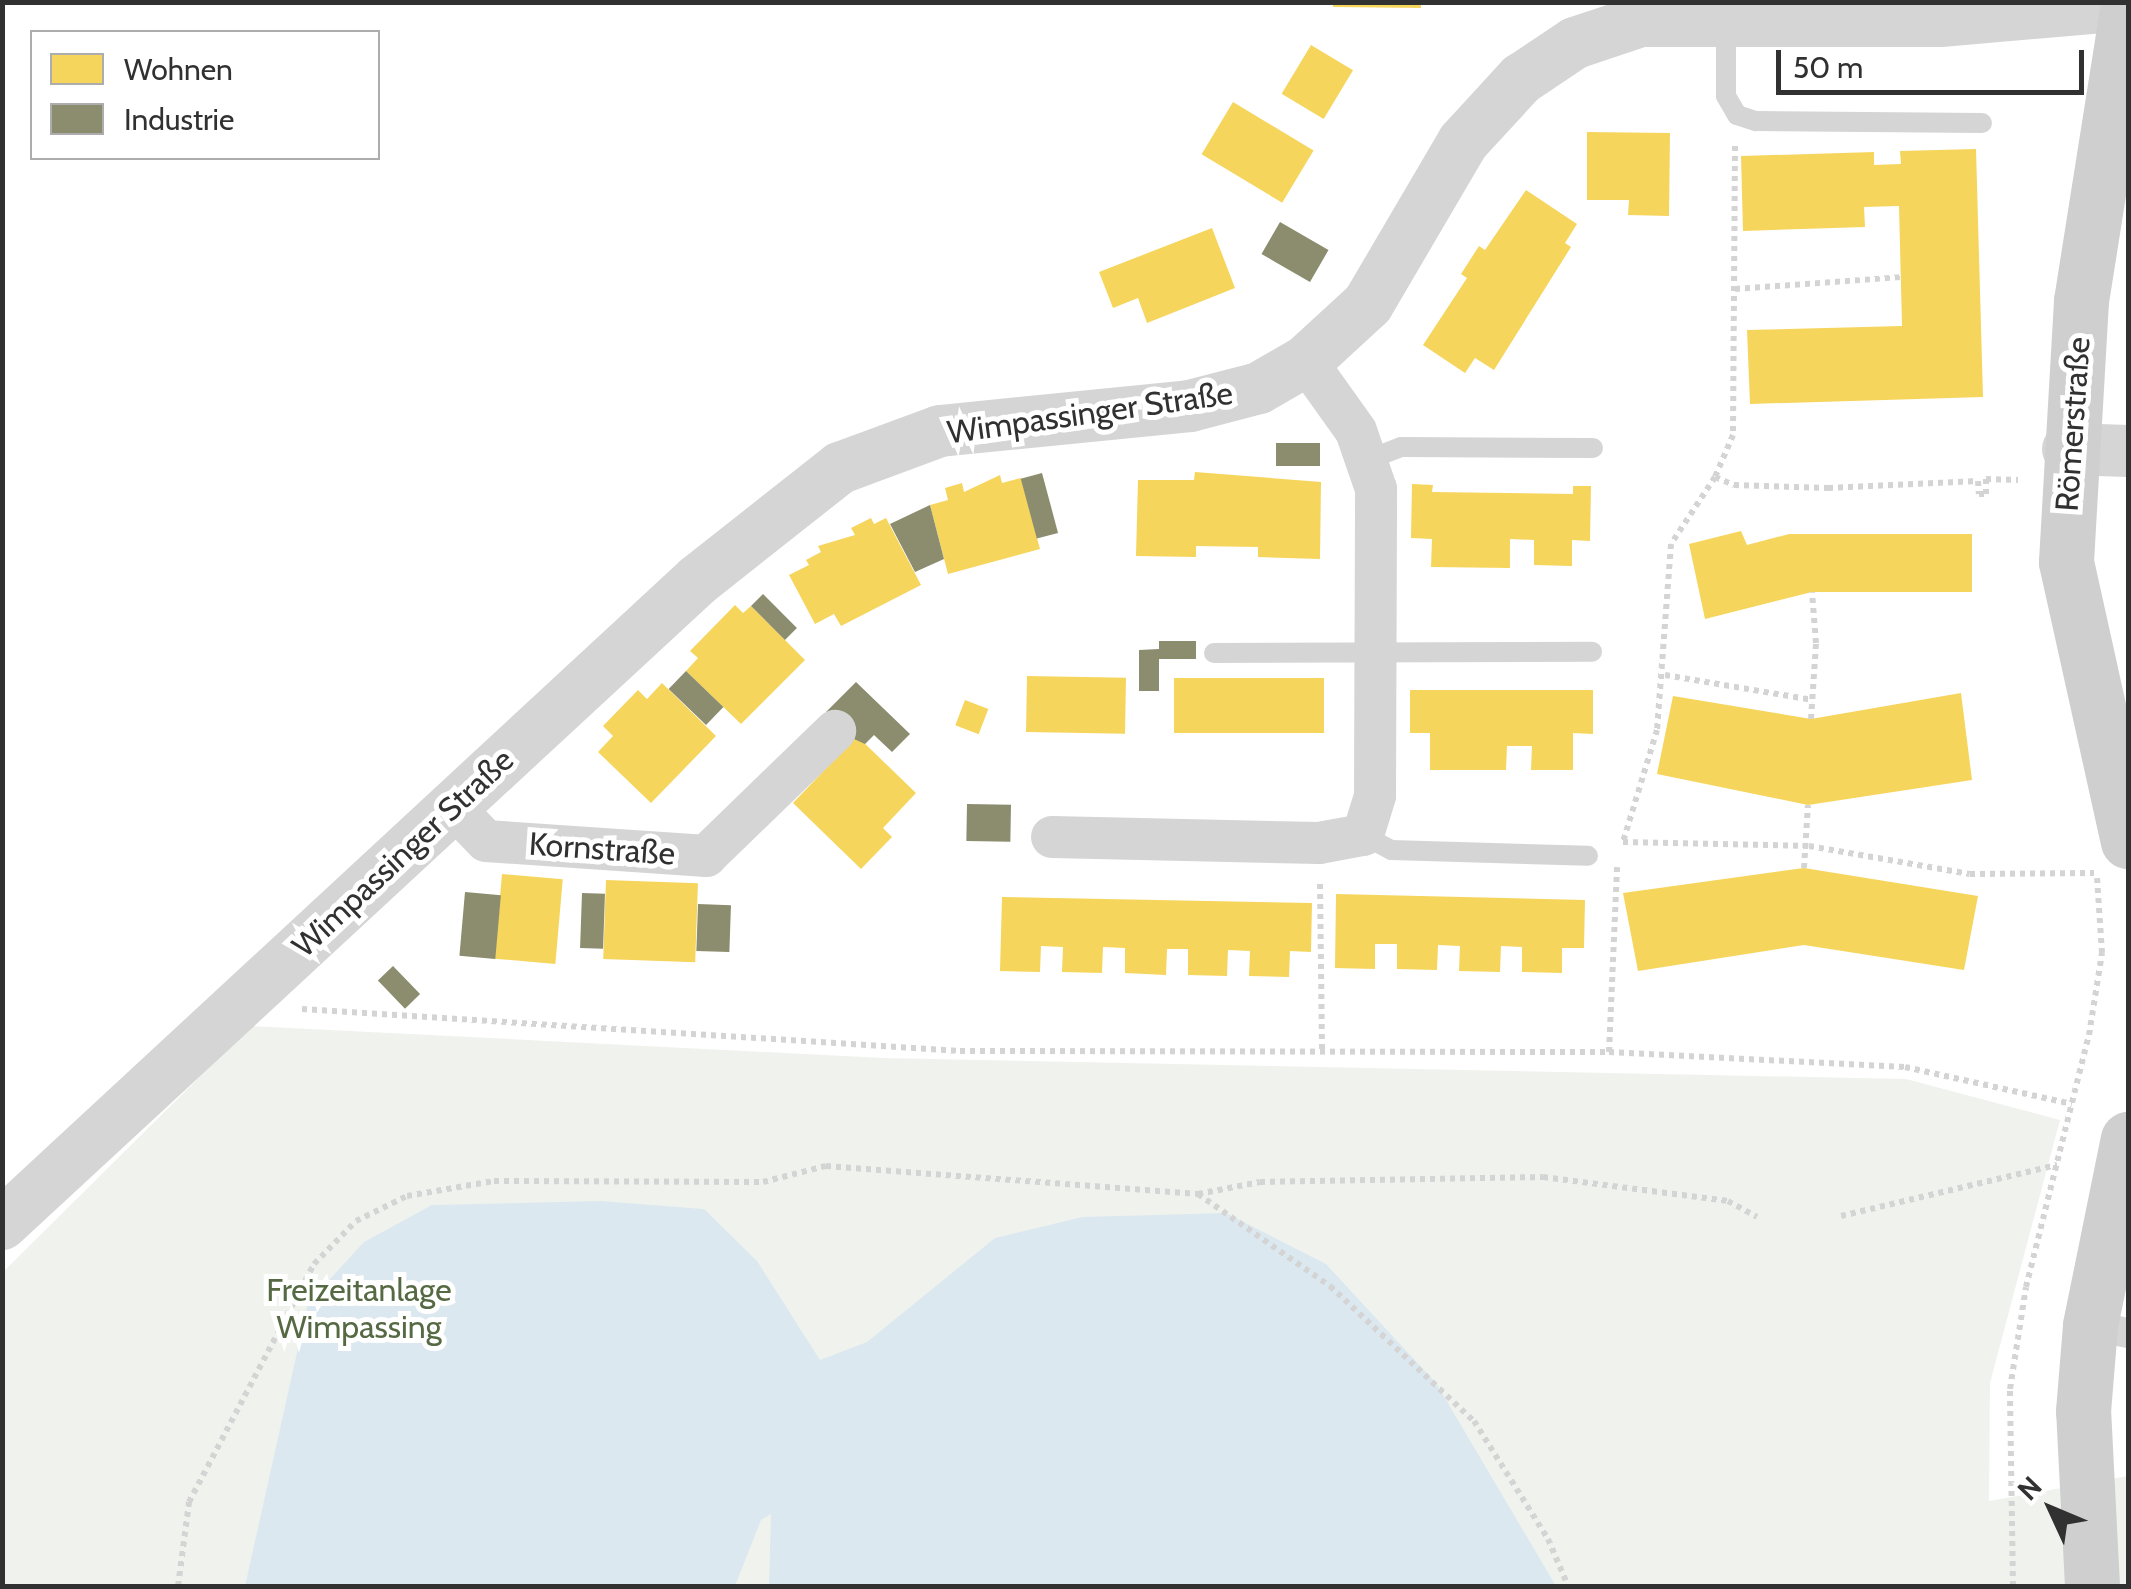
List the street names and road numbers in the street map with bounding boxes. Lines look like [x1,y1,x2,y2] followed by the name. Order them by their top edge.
[2048,335,2098,513] street label: Römerstraße
[945,374,1235,452] street label: Wimpassinger Straße
[285,741,521,965] street label: Wimpassinger Straße
[528,825,676,873] street label: Kornstraße

